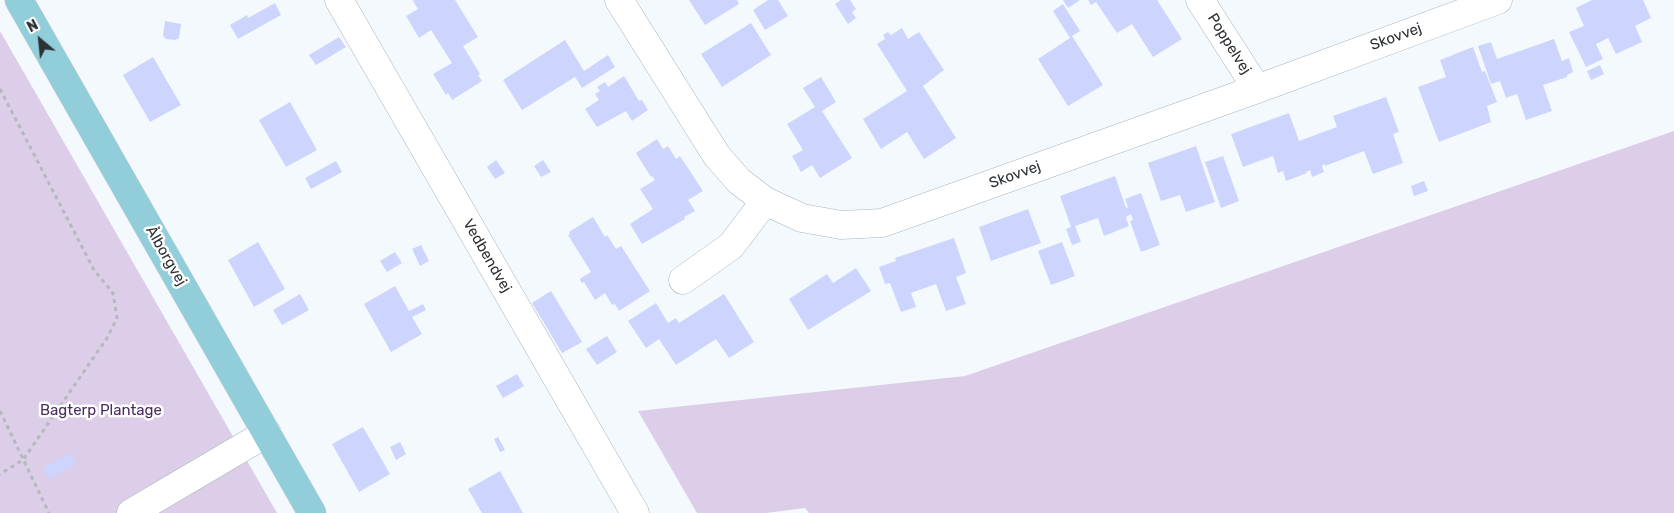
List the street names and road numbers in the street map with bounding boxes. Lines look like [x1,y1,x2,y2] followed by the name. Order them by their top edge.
[1203,10,1255,78] street label: Poppelvej
[1368,19,1424,55] street label: Skovvej
[987,157,1043,193] street label: Skovvej
[459,216,515,296] street label: Vedbendvej
[142,223,190,289] street label: Ålborgvej

